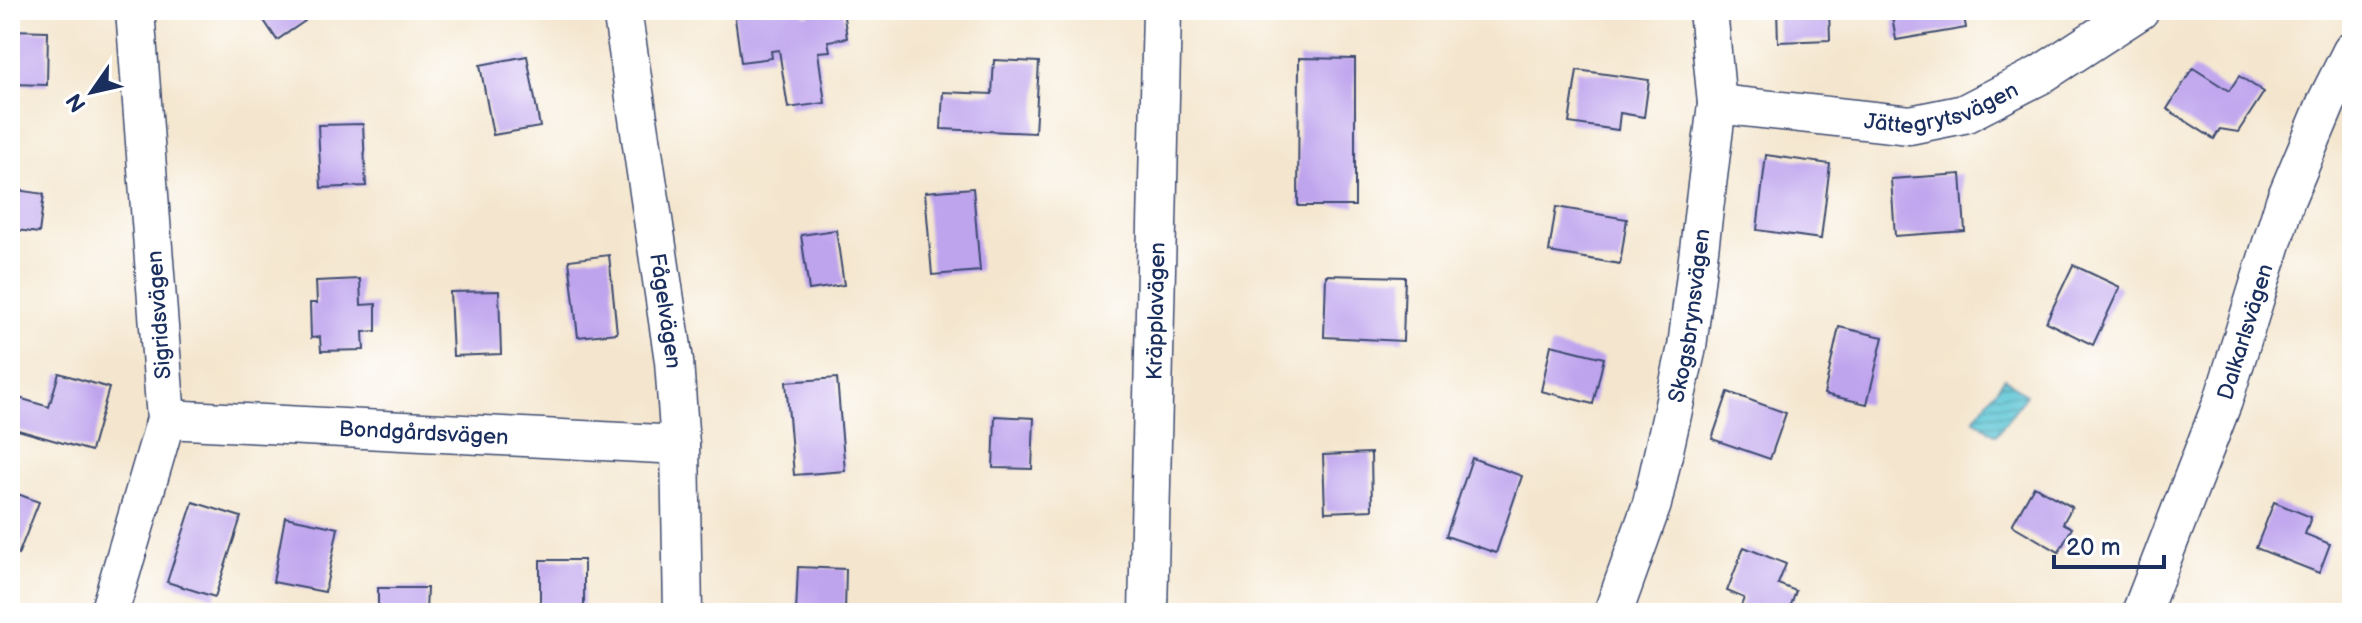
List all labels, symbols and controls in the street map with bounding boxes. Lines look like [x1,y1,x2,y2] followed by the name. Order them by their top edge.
[52,52,132,132] north arrow
[1863,77,2023,140] street label: Jättegrytsvägen
[61,88,92,117] text: N
[1663,227,1716,405] street label: Skogsbrynsvägen
[1141,242,1172,380] street label: Kräpplavägen
[142,250,177,380] street label: Sigridsvägen
[643,251,687,370] street label: Fågelvägen
[2212,261,2280,403] street label: Dalkarlsvägen
[338,416,509,451] street label: Bondgårdsvägen
[2054,519,2164,569] scale bar
[2066,533,2121,562] text: 20 m

